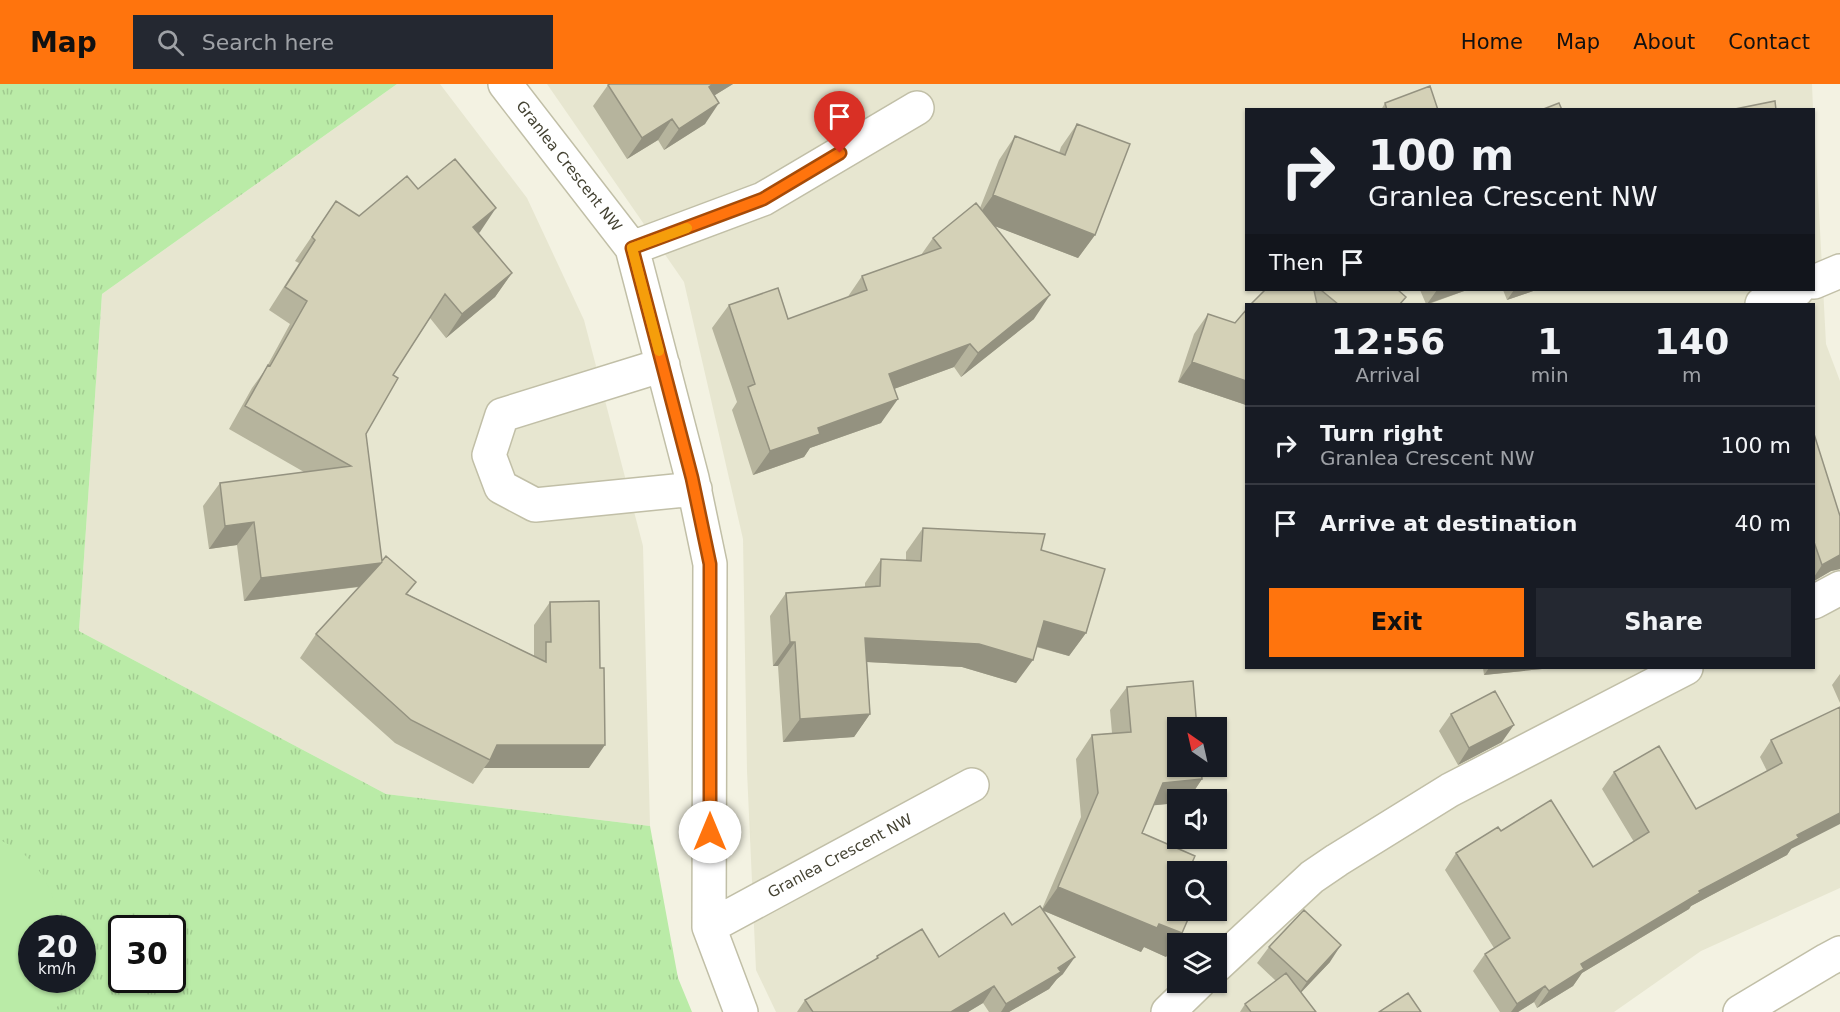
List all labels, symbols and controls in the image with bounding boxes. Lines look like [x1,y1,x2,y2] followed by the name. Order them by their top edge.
[133,15,553,69] search box
[30,26,97,59] text: Map
[154,26,187,59] icon: search
[202,30,334,55] text: Search here
[1461,30,1523,54] text: Home
[1556,30,1600,54] text: Map
[1633,30,1695,54] text: About
[1728,30,1810,54] text: Contact
[814,91,865,153] pin
[512,97,626,235] street label: Granlea Crescent NW
[823,100,856,133] icon: arrive
[1368,131,1514,180] text: 100 m
[1269,132,1347,210] icon: right
[1368,181,1658,212] text: Granlea Crescent NW
[1336,246,1369,279] icon: arrive
[1269,250,1324,275] text: Then
[1331,321,1445,362] text: 12:56
[1537,321,1562,362] text: 1
[1654,321,1729,362] text: 140
[1355,363,1420,387] text: Arrival
[1531,363,1569,387] text: min
[1682,363,1702,387] text: m
[1320,421,1443,446] text: Turn right
[1269,429,1302,462] icon: right
[1721,433,1791,458] text: 100 m
[1320,446,1535,470] text: Granlea Crescent NW
[1269,507,1302,540] icon: arrive
[1320,511,1577,536] text: Arrive at destination
[1735,511,1791,536] text: 40 m
[1269,588,1524,657] button: Exit
[1536,588,1791,657] button: Share
[1167,717,1227,777] north arrow
[1167,717,1227,993] map controls
[1167,789,1227,849] button: sound
[678,800,742,864] position arrow
[765,810,915,902] street label: Granlea Crescent NW
[1167,861,1227,921] button: search
[108,915,186,993] speed limit sign: 30
[36,929,78,964] text: 20
[1167,933,1227,993] button: layers
[38,960,76,978] text: km/h

